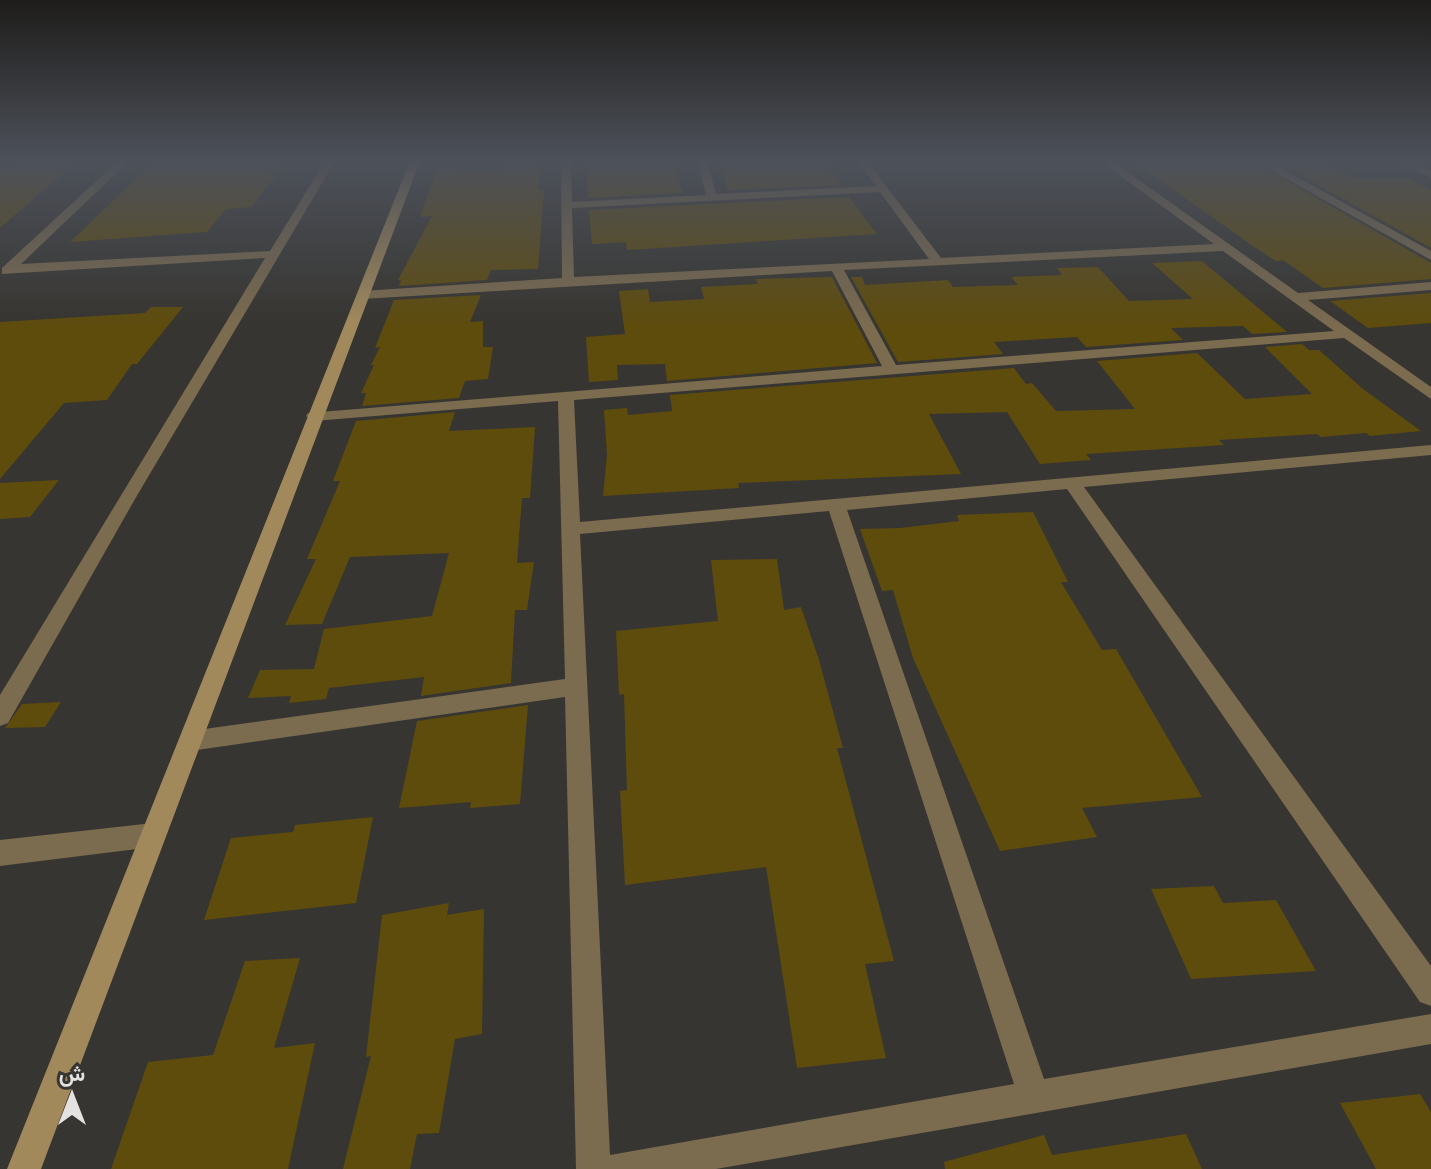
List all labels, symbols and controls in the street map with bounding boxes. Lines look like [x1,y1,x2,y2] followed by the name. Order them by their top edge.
[32,1057,112,1137] north arrow
[59,1059,85,1087] text: ش

